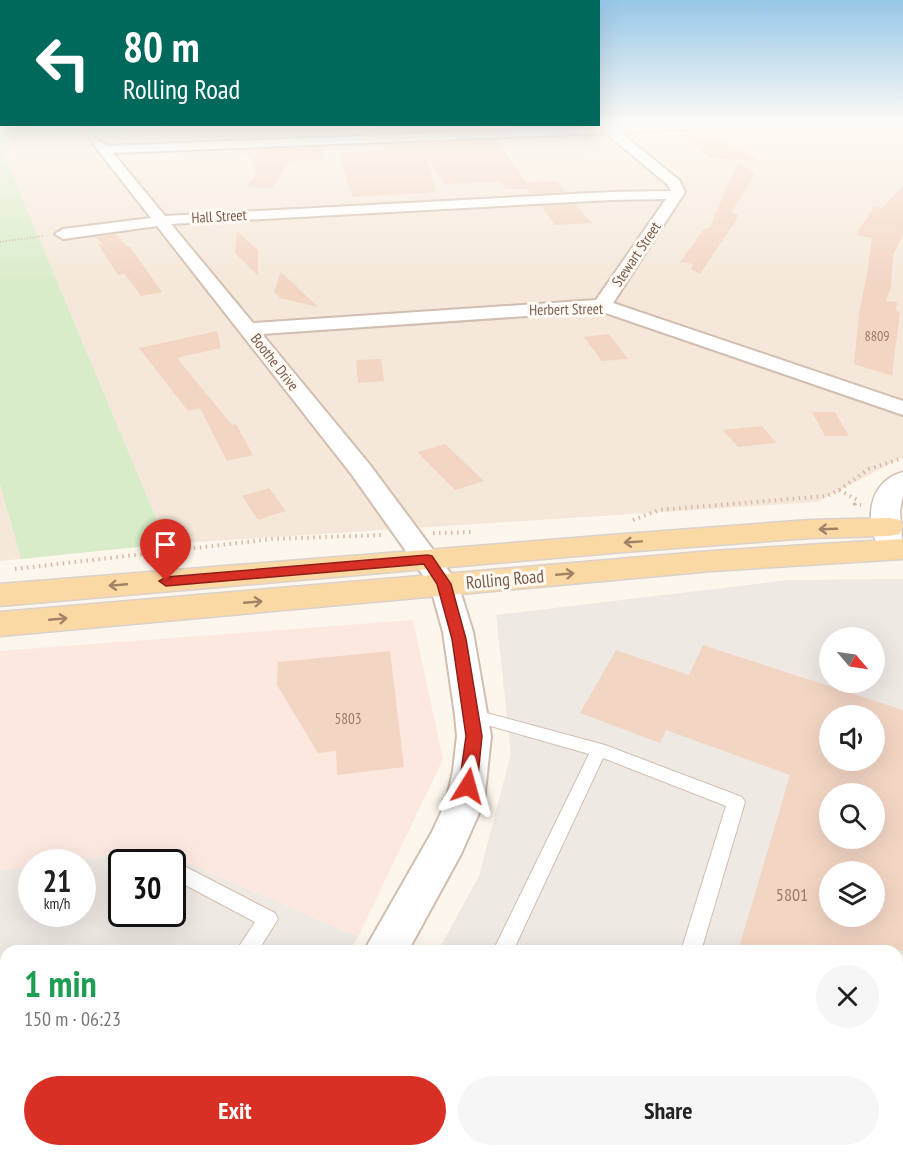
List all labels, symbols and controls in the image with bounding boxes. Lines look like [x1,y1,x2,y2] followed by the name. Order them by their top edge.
[123,19,200,74] text: 80 m
[24,24,102,102] icon: left
[123,72,240,106] text: Rolling Road
[191,205,247,227] street label: Hall Street
[607,218,665,290] street label: Stewart Street
[529,299,603,319] street label: Herbert Street
[864,327,890,345] house number: 8809
[247,330,303,394] street label: Boothe Drive
[140,519,191,581] pin
[818,523,838,534] one-way arrow
[149,528,182,561] icon: arrive
[624,537,644,548] one-way arrow
[465,564,545,594] street label: Rolling Road
[555,568,575,579] one-way arrow
[109,580,128,591] one-way arrow
[242,596,262,607] one-way arrow
[48,613,68,624] one-way arrow
[819,627,885,693] north arrow
[819,627,885,927] map controls
[819,705,885,771] button: sound
[334,709,362,728] house number: 5803
[436,754,500,818] position arrow
[819,783,885,849] button: search
[108,849,186,927] speed limit sign: 30
[43,861,71,900] text: 21
[819,861,885,927] button: layers
[776,883,808,906] house number: 5801
[44,894,70,913] text: km/h
[24,960,97,1007] text: 1 min
[816,965,879,1028] button: close
[24,1006,121,1032] text: 150 m · 06:23
[24,1076,446,1145] button: Exit
[458,1076,879,1145] button: Share

